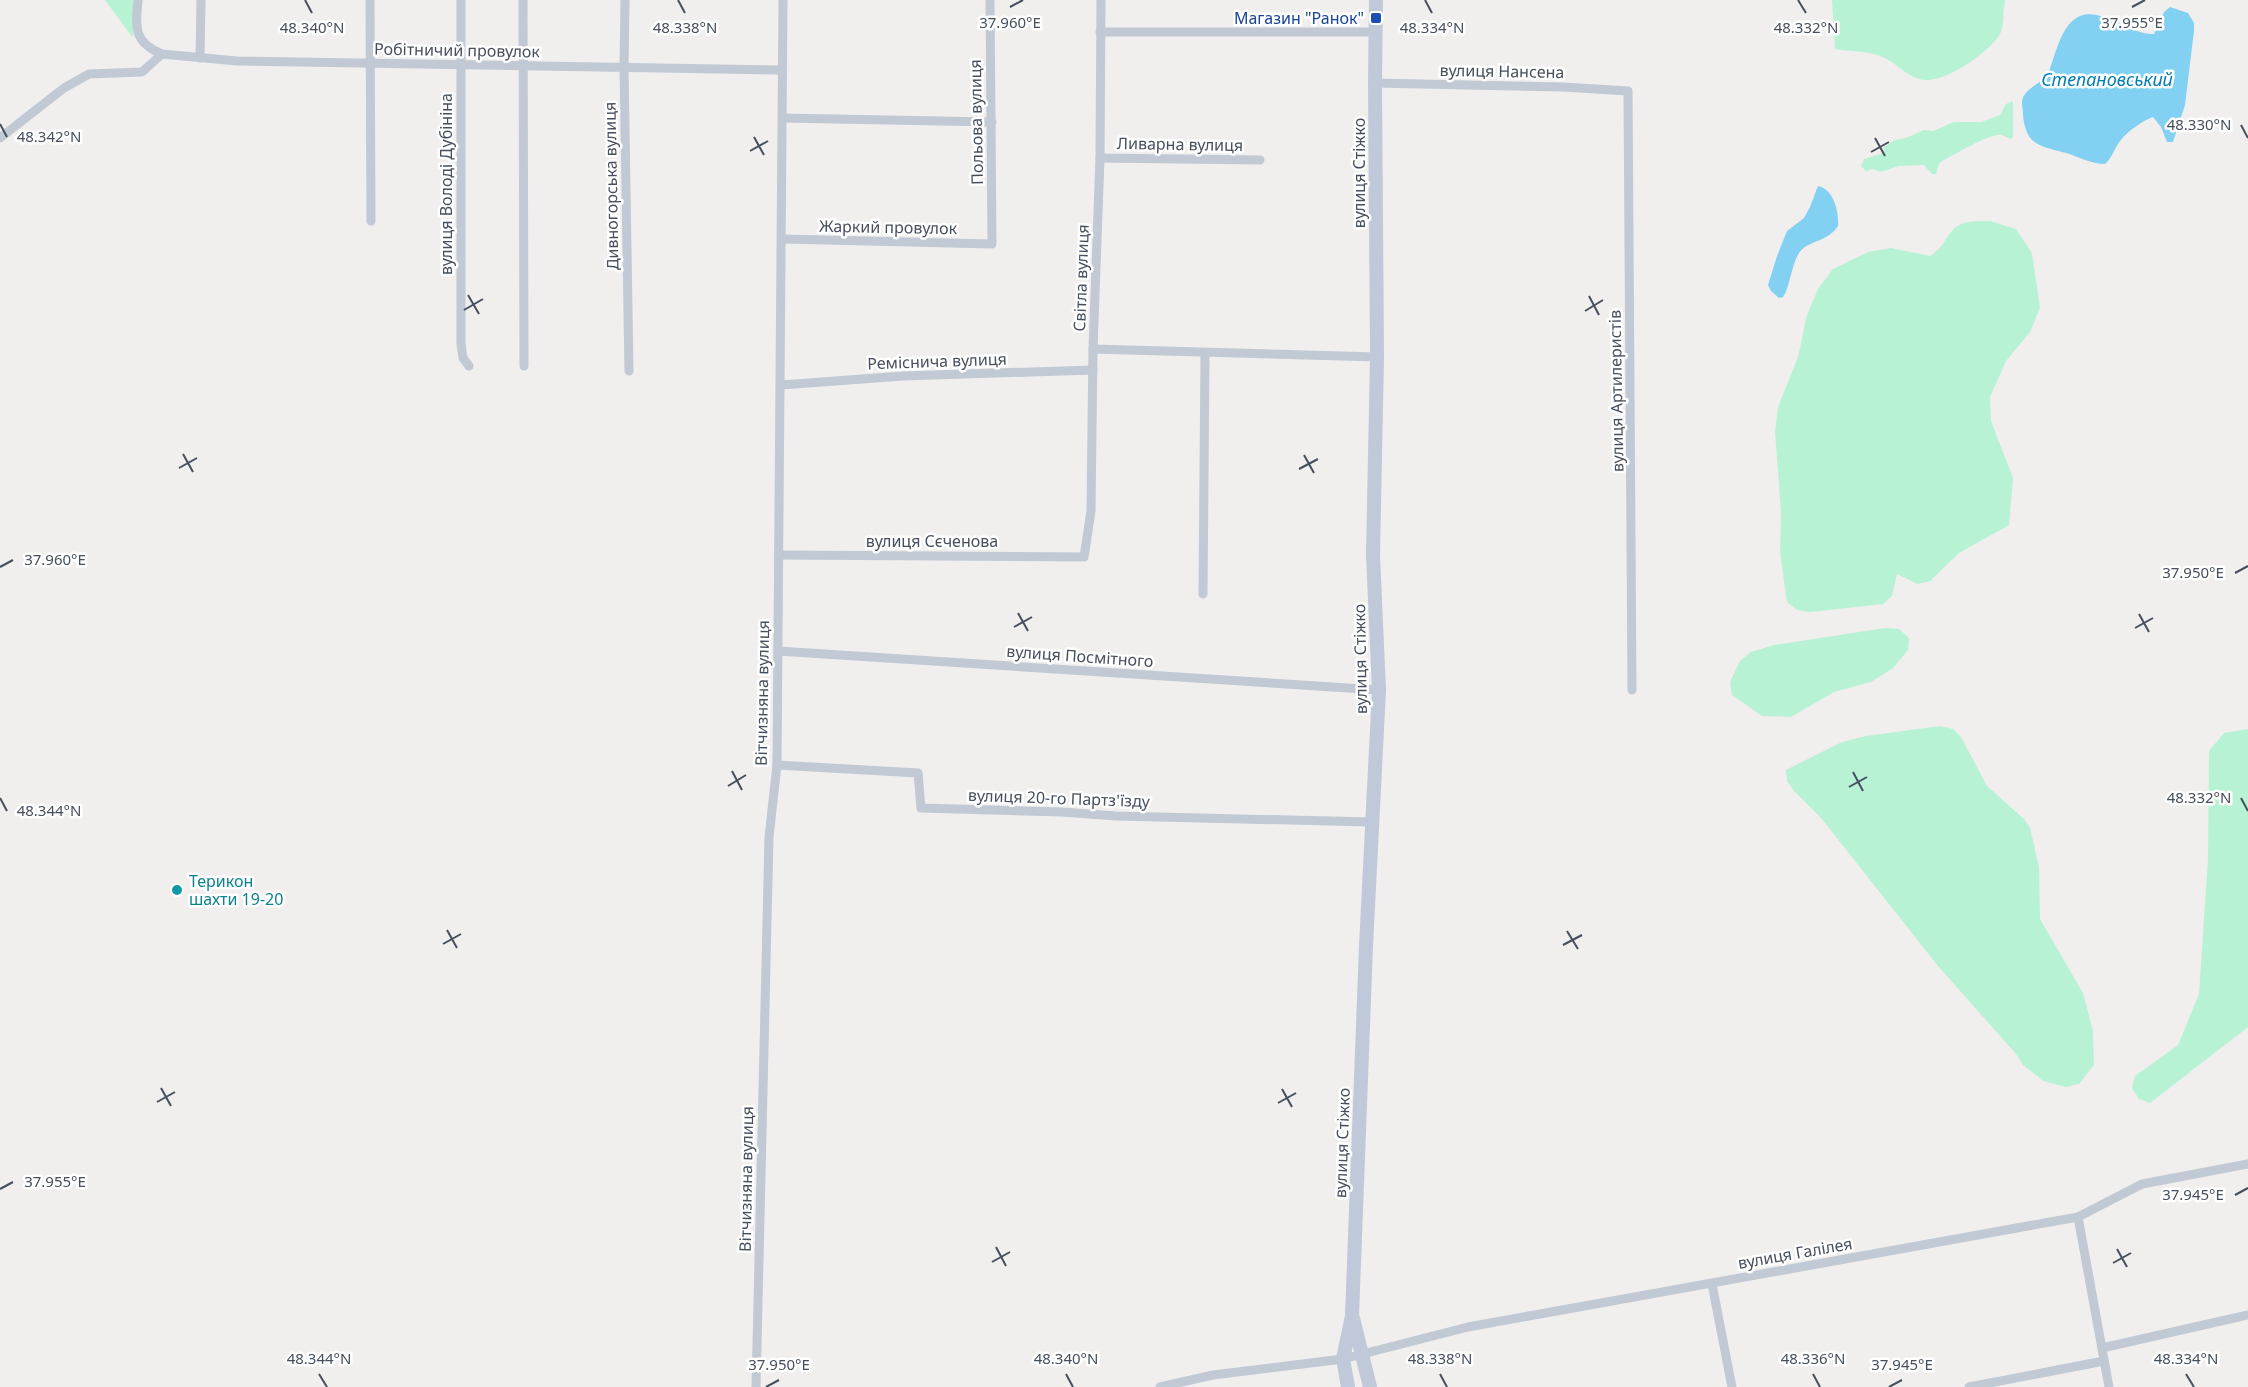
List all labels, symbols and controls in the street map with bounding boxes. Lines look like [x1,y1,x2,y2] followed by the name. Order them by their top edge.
[1234,7,1364,29] place label: Магазин "Ранок"
[1369,11,1383,25] marker: Магазин "Ранок"
[979,12,1041,32] text: 37.960°E
[2101,12,2163,32] text: 37.955°E
[280,17,344,37] text: 48.340°N
[653,17,717,37] text: 48.338°N
[1400,17,1464,37] text: 48.334°N
[1774,17,1838,37] text: 48.332°N
[374,38,541,62] street label: Робітничий провулок
[964,59,988,185] street label: Польова вулиця
[1440,59,1564,83] street label: вулиця Нансена
[2041,67,2173,91] water label: Степановський
[435,93,457,275] street label: вулиця Володі Дубініна
[599,102,623,270] street label: Дивногорська вулиця
[2167,114,2231,134] text: 48.330°N
[1348,118,1370,228] street label: вулиця Стіжко
[17,126,81,146] text: 48.342°N
[1117,132,1243,156] street label: Ливарна вулиця
[819,215,958,239] street label: Жаркий провулок
[1068,224,1094,332] street label: Світла вулиця
[1604,310,1628,472] street label: вулиця Артилеристів
[867,348,1007,374] street label: Реміснича вулиця
[866,530,998,552] street label: вулиця Сєченова
[24,549,86,569] text: 37.960°E
[2162,562,2224,582] text: 37.950°E
[1348,604,1372,714] street label: вулиця Стіжко
[750,620,774,766] street label: Вітчизняна вулиця
[1006,640,1154,672] street label: вулиця Посмітного
[968,784,1151,812] street label: вулиця 20-го Партз'їзду
[2167,787,2231,807] text: 48.332°N
[17,800,81,820] text: 48.344°N
[189,870,283,910] place label: Терикон шахти 19-20
[170,883,184,897] marker: Терикон шахти 19-20
[1329,1087,1355,1199] street label: вулиця Стіжко
[734,1106,758,1252] street label: Вітчизняна вулиця
[24,1171,86,1191] text: 37.955°E
[2162,1184,2224,1204] text: 37.945°E
[1736,1232,1854,1274] street label: вулиця Галілея
[287,1348,351,1368] text: 48.344°N
[1034,1348,1098,1368] text: 48.340°N
[1408,1348,1472,1368] text: 48.338°N
[1781,1348,1845,1368] text: 48.336°N
[2154,1348,2218,1368] text: 48.334°N
[748,1354,810,1374] text: 37.950°E
[1871,1354,1933,1374] text: 37.945°E

